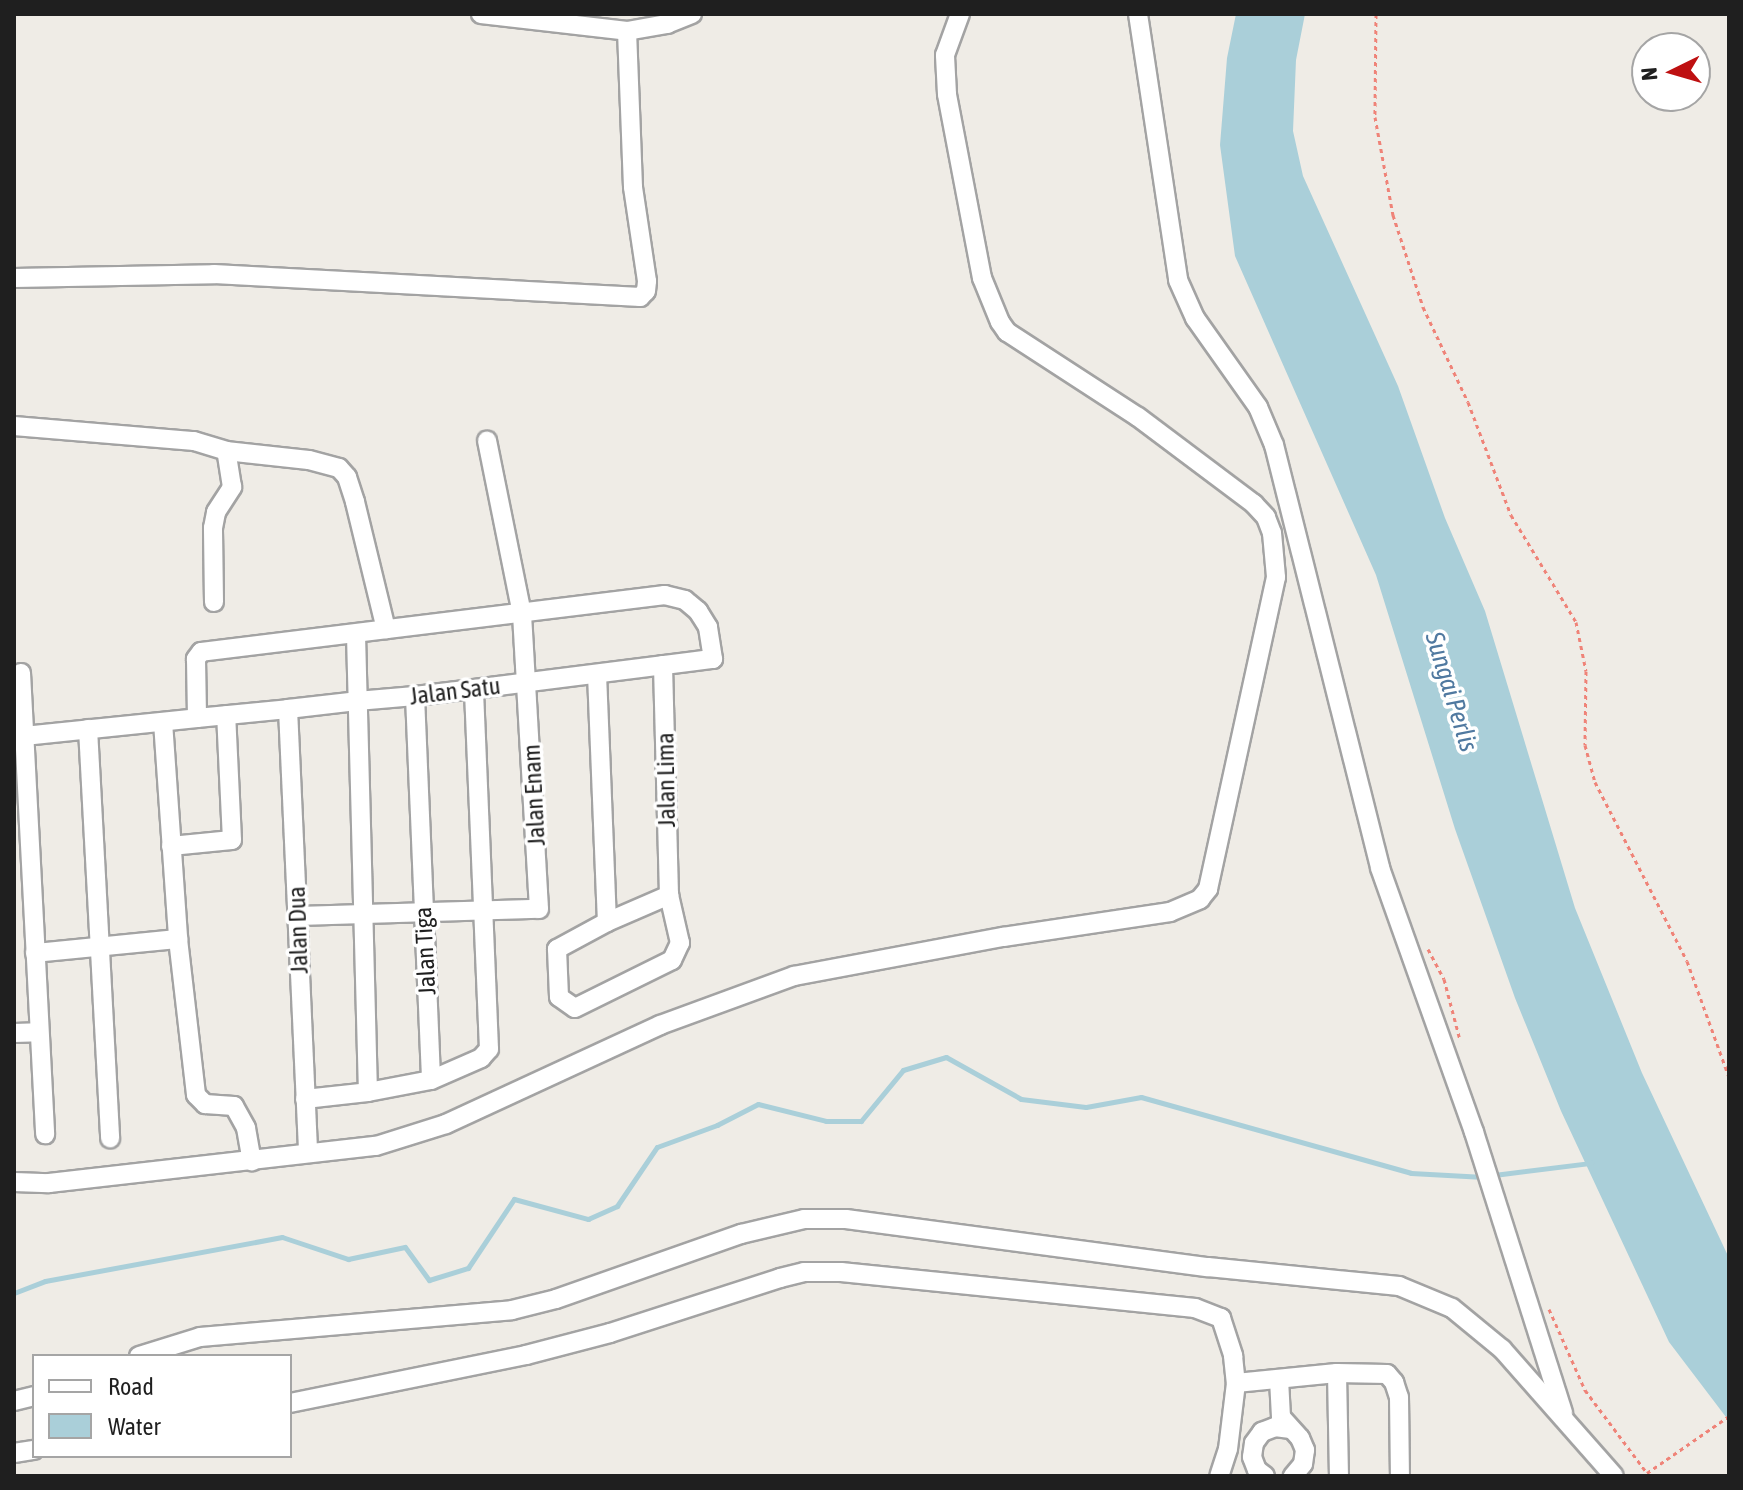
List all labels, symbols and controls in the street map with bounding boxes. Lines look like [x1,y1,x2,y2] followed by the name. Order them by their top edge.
[1631,32,1711,112] north arrow
[1636,66,1663,82] text: N
[1418,628,1484,756] water label: Sungai Perlis
[408,671,502,711] street label: Jalan Satu
[651,732,681,828] street label: Jalan Lima
[517,744,551,846] street label: Jalan Enam
[282,886,314,974] street label: Jalan Dua
[408,906,442,996] street label: Jalan Tiga
[32,1354,292,1458] legend
[108,1373,154,1400] text: Road
[108,1413,161,1440] text: Water

